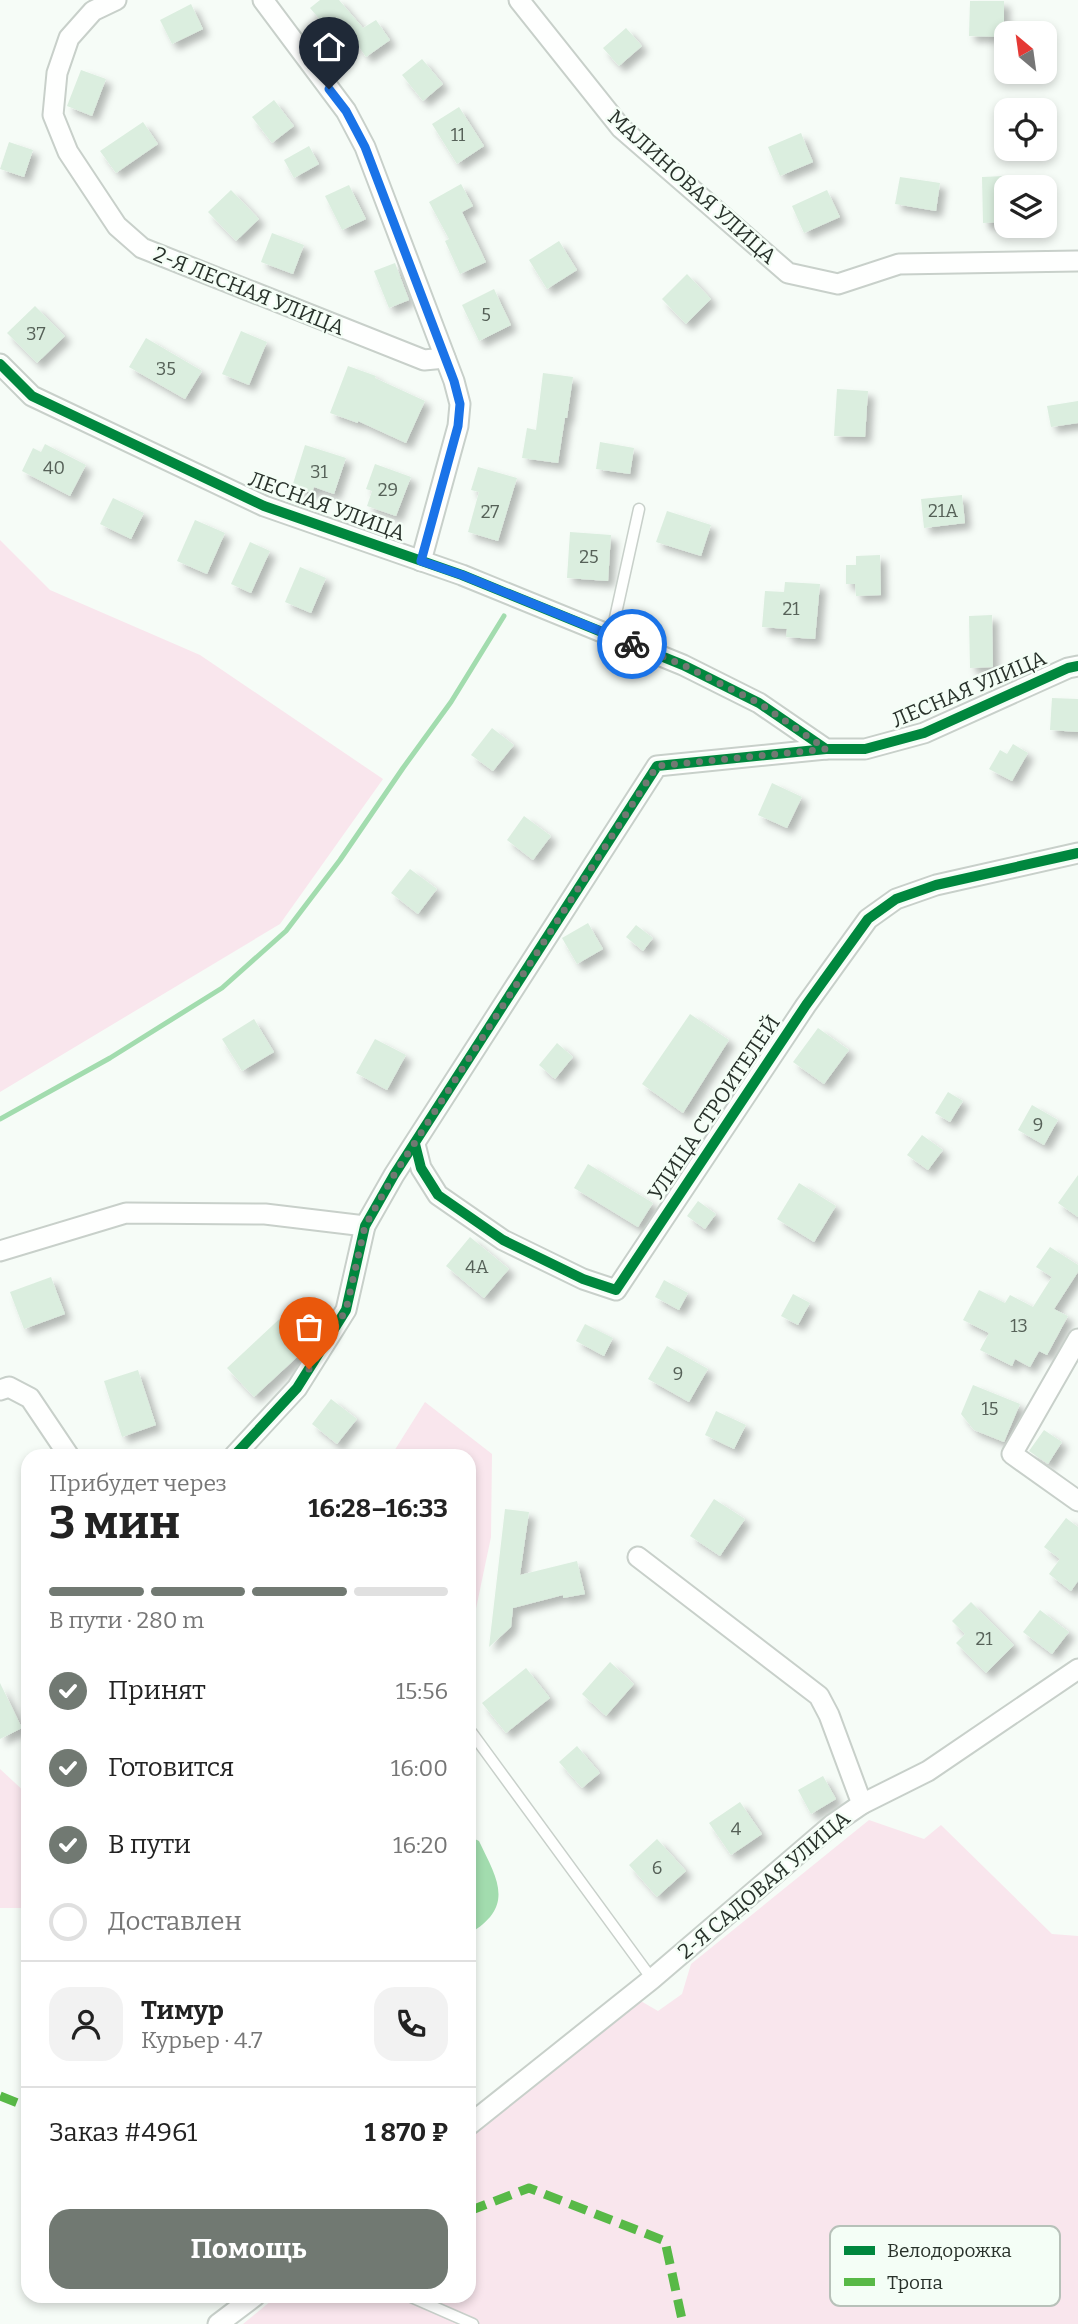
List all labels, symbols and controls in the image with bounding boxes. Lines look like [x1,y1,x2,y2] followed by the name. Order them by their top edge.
[299,17,359,89] pin
[994,21,1057,84] north arrow
[994,21,1057,238] map controls
[310,28,348,66] icon: home
[994,98,1057,161] button: locate
[602,104,782,270] street label: МАЛИНОВАЯ УЛИЦА
[451,124,466,146] house number: 11
[994,175,1057,238] button: layers
[150,241,348,341] street label: 2-Я ЛЕСНАЯ УЛИЦА
[481,304,491,326] house number: 5
[26,323,46,345] house number: 37
[156,358,176,380] house number: 35
[43,457,65,479] house number: 40
[310,461,328,483] house number: 31
[245,466,409,546] street label: ЛЕСНАЯ УЛИЦА
[378,479,398,501] house number: 29
[928,500,958,522] house number: 21А
[481,501,499,523] house number: 27
[579,546,599,568] house number: 25
[782,598,800,620] house number: 21
[597,609,667,679] courier
[613,625,651,663] icon: bike
[888,645,1050,733] street label: ЛЕСНАЯ УЛИЦА
[642,1011,786,1205] street label: УЛИЦА СТРОИТЕЛЕЙ
[1033,1114,1043,1136] house number: 9
[465,1256,489,1278] house number: 4А
[279,1297,339,1369] pin
[290,1308,328,1346] icon: bag
[1010,1315,1028,1337] house number: 13
[673,1363,683,1385] house number: 9
[982,1398,998,1420] house number: 15
[49,1469,227,1497] text: Прибудет через
[308,1493,448,1524] text: 16:28–16:33
[49,1495,180,1550] text: 3 мин
[49,1606,204,1634] text: В пути · 280 m
[975,1628,993,1650] house number: 21
[49,1672,87,1710] icon: check
[108,1675,206,1706] text: Принят
[396,1677,448,1705] text: 15:56
[49,1749,87,1787] icon: check
[108,1752,234,1783] text: Готовится
[391,1754,448,1782] text: 16:00
[673,1805,855,1965] street label: 2-Я САДОВАЯ УЛИЦА
[731,1818,742,1840] house number: 4
[49,1826,87,1864] icon: check
[108,1829,191,1860] text: В пути
[393,1831,448,1859] text: 16:20
[652,1857,662,1879] house number: 6
[108,1906,242,1937] text: Доставлен
[49,1987,123,2061] button: person
[374,1987,448,2061] button: phone
[141,1995,224,2026] text: Тимур
[141,2026,263,2054] text: Курьер · 4.7
[49,2117,197,2148] text: Заказ #4961
[365,2117,448,2148] text: 1 870 ₽
[49,2209,448,2289] button: Помощь
[830,2226,1060,2306] legend
[887,2239,1012,2262] text: Велодорожка
[887,2271,943,2294] text: Тропа

